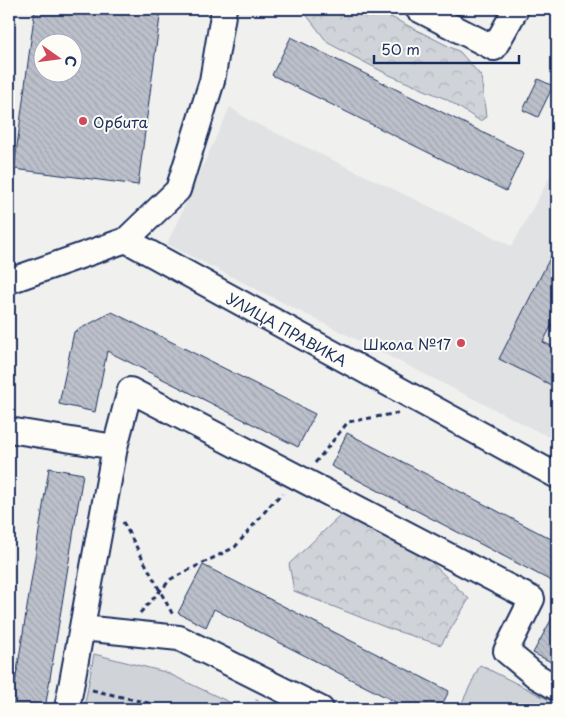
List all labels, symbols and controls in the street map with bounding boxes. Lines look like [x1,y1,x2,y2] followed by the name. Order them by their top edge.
[32,32,82,82] north arrow
[374,32,518,64] scale bar
[381,37,420,60] text: 50 m
[60,54,83,69] text: С
[93,110,149,133] place label: Орбита
[77,115,89,127] marker: Орбита
[222,286,352,372] street label: УЛИЦА ПРАВИКА
[363,332,451,355] place label: Школа №17
[455,337,467,349] marker: Школа №17

